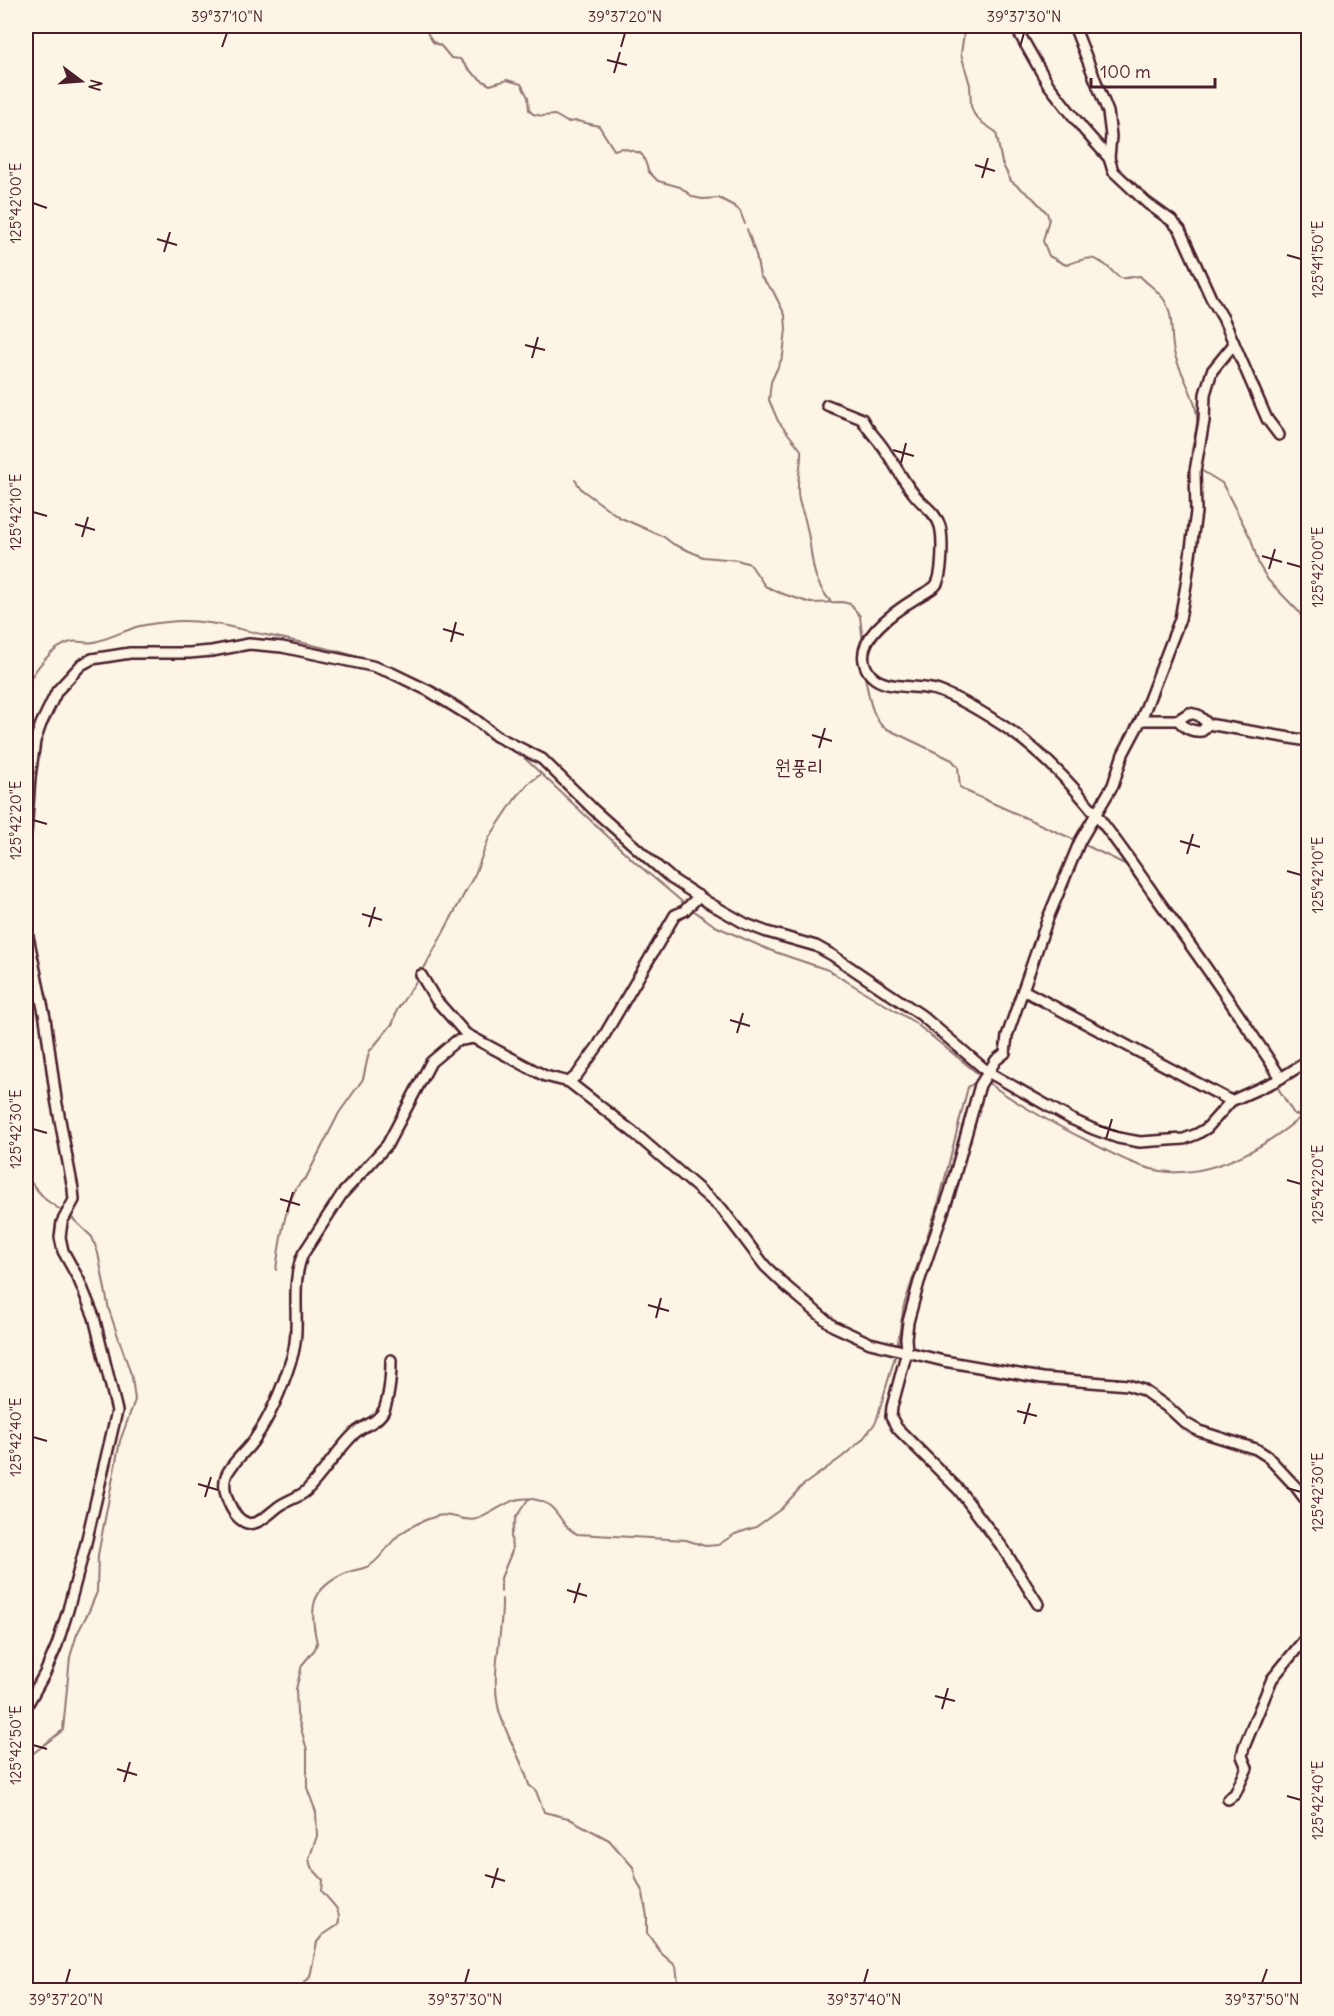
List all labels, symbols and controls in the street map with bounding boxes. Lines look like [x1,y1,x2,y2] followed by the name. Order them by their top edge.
[191,7,263,26] text: 39°37'10"N
[588,7,662,26] text: 39°37'20"N
[987,7,1061,26] text: 39°37'30"N
[51,51,111,111] north arrow
[1091,51,1216,89] scale bar
[1100,60,1151,83] text: 100 m
[84,77,107,93] text: N
[6,162,25,243] text: 125°42'00"E
[1308,220,1327,298] text: 125°41'50"E
[6,473,25,551] text: 125°42'10"E
[1308,526,1327,607] text: 125°42'00"E
[775,754,823,779] district label: 원풍리
[6,780,25,860] text: 125°42'20"E
[1308,836,1327,914] text: 125°42'10"E
[6,1089,25,1169] text: 125°42'30"E
[1308,1144,1327,1224] text: 125°42'20"E
[6,1397,25,1477] text: 125°42'40"E
[1308,1452,1327,1532] text: 125°42'30"E
[6,1705,25,1785] text: 125°42'50"E
[1308,1760,1327,1840] text: 125°42'40"E
[29,1990,103,2009] text: 39°37'20"N
[428,1990,502,2009] text: 39°37'30"N
[827,1990,901,2009] text: 39°37'40"N
[1225,1990,1299,2009] text: 39°37'50"N

